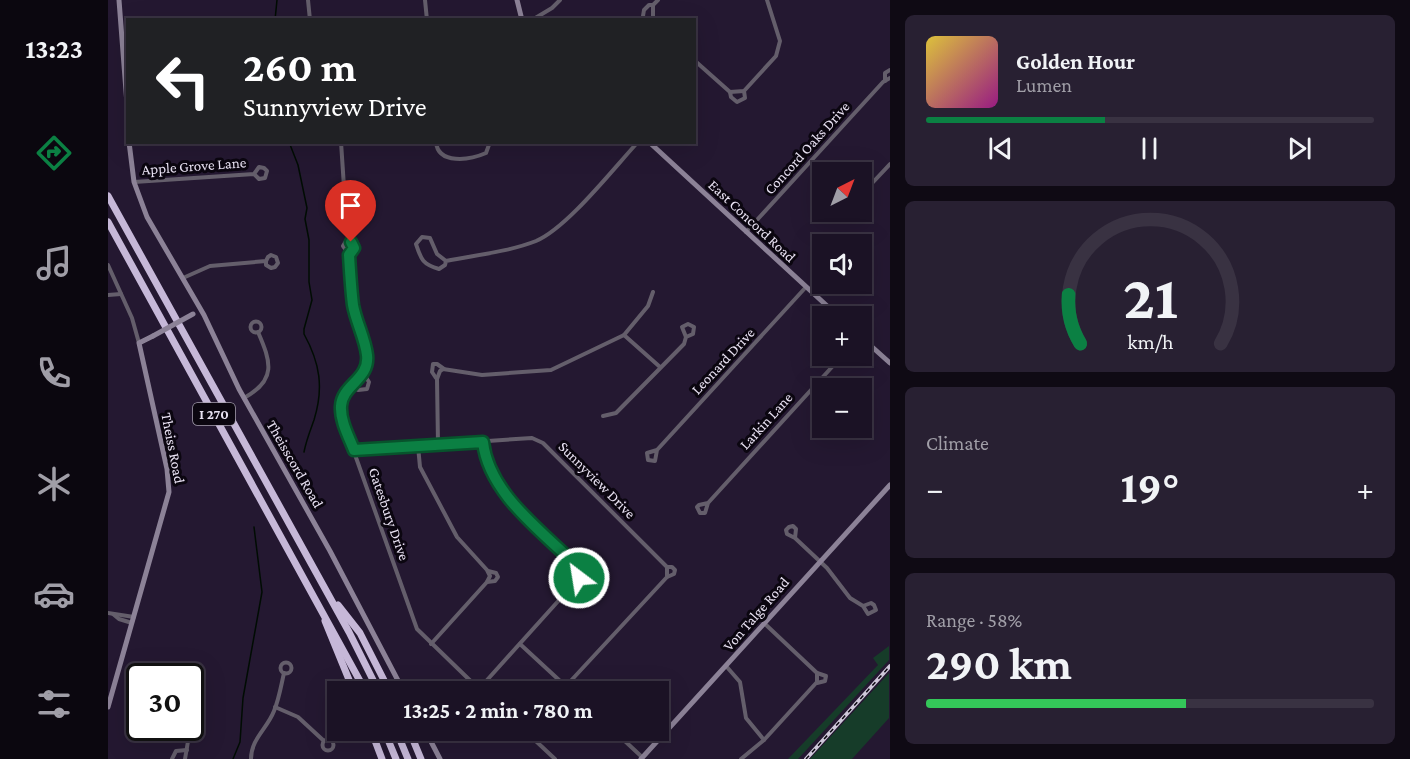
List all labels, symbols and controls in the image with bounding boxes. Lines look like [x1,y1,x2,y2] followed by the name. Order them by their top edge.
[25,34,83,64] text: 13:23
[144,42,222,120] icon: left
[243,43,357,90] text: 260 m
[1016,49,1135,74] text: Golden Hour
[1016,74,1072,96] text: Lumen
[243,92,427,122] text: Sunnyview Drive
[761,98,853,198] street label: Concord Oaks Drive
[33,132,75,174] icon: directions
[984,132,1017,165] icon: previous
[1133,132,1166,165] icon: pause
[1283,132,1316,165] icon: next
[141,154,247,179] street label: Apple Grove Lane
[812,162,872,222] north arrow
[812,162,872,438] map controls
[705,177,799,265] street label: East Concord Road
[325,180,376,242] pin
[334,189,367,222] icon: arrive
[812,234,872,294] button: sound
[33,242,75,284] icon: music
[1122,262,1178,331] text: 21
[812,306,872,366] button: +
[688,324,758,397] street label: Leonard Drive
[1127,330,1174,354] text: km/h
[33,352,75,394] icon: phone
[812,378,872,438] button: −
[736,389,796,453] street label: Larkin Lane
[193,403,235,425] road number: I 270
[158,411,188,485] street label: Theiss Road
[264,417,327,511] street label: Theisscord Road
[926,432,989,454] text: Climate
[555,438,639,523] street label: Sunnyview Drive
[1121,462,1179,512] text: 19°
[33,463,75,505] icon: climate
[365,466,412,563] street label: Gatesbury Drive
[926,470,943,507] text: −
[1357,470,1374,507] text: +
[547,546,611,610] position arrow
[33,573,75,615] icon: car
[720,574,793,655] street label: Von Talge Road
[926,609,1022,631] text: Range · 58%
[926,639,1072,689] text: 290 km
[126,663,204,741] speed limit sign: 30
[33,683,75,725] icon: filters
[403,698,593,723] text: 13:25 · 2 min · 780 m

